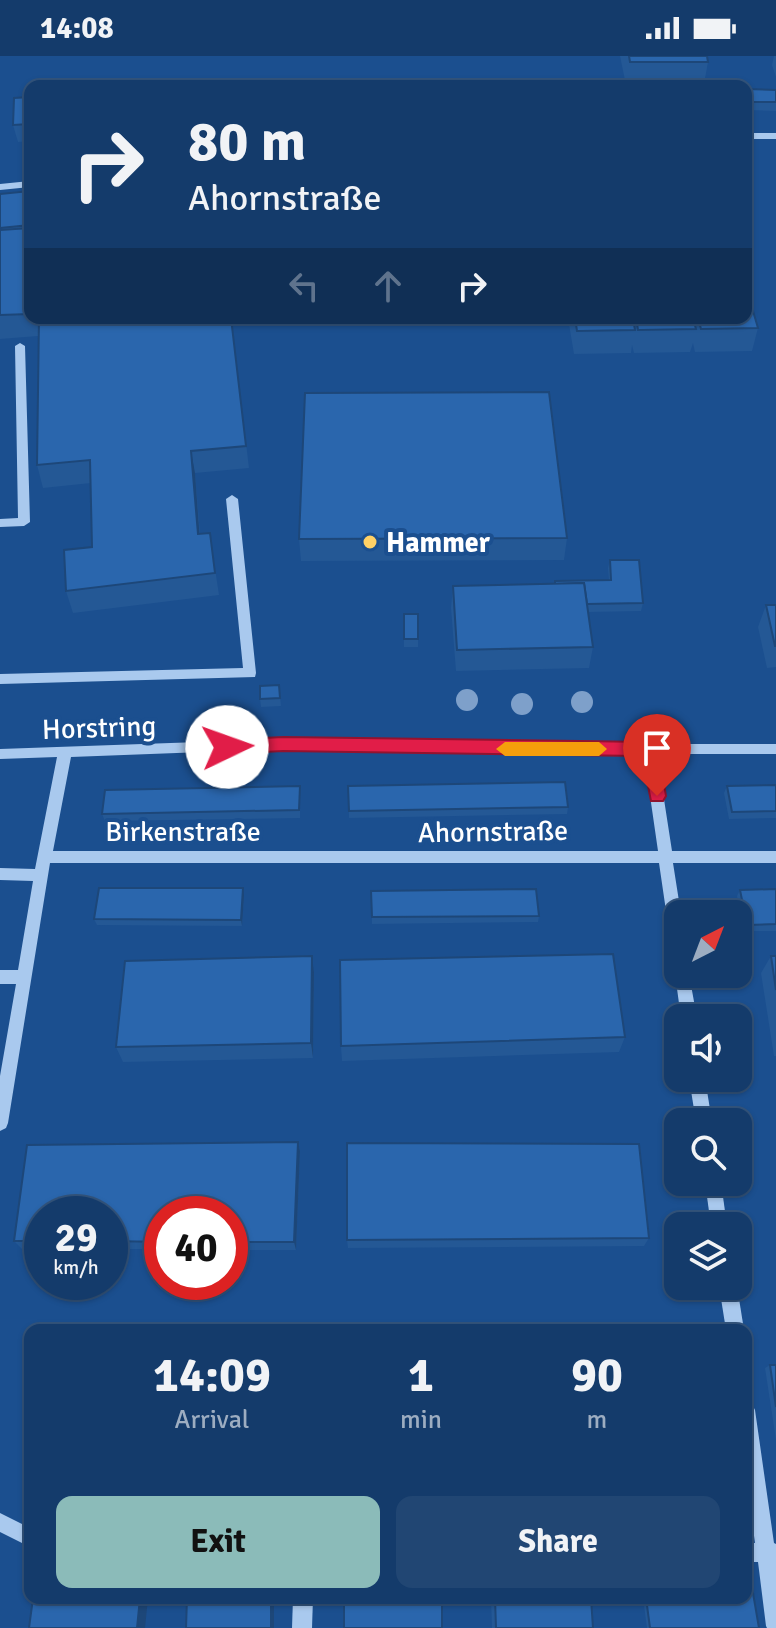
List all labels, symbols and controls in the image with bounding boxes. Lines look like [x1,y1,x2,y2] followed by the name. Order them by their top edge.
[40,10,114,47] text: 14:08
[188,107,306,176] text: 80 m
[56,112,160,216] icon: right
[188,176,381,221] text: Ahornstraße
[282,264,326,308] icon: left
[366,264,410,308] icon: ahead
[450,264,494,308] icon: right
[386,526,491,560] place label: Hammer
[361,533,379,551] marker: Hammer
[185,705,269,789] position arrow
[41,709,157,747] street label: Horstring
[623,714,691,796] pin
[635,726,679,770] icon: arrive
[418,814,569,850] street label: Ahornstraße
[105,815,261,849] street label: Birkenstraße
[664,900,752,988] north arrow
[664,900,752,1300] map controls
[664,1004,752,1092] button: sound
[664,1108,752,1196] button: search
[144,1196,248,1300] speed limit sign: 40
[664,1212,752,1300] button: layers
[54,1213,98,1263] text: 29
[53,1255,99,1280] text: km/h
[153,1346,271,1405] text: 14:09
[408,1346,434,1405] text: 1
[571,1346,623,1405] text: 90
[175,1404,249,1436] text: Arrival
[400,1404,442,1436] text: min
[587,1404,607,1436] text: m
[56,1496,380,1588] button: Exit
[396,1496,720,1588] button: Share

